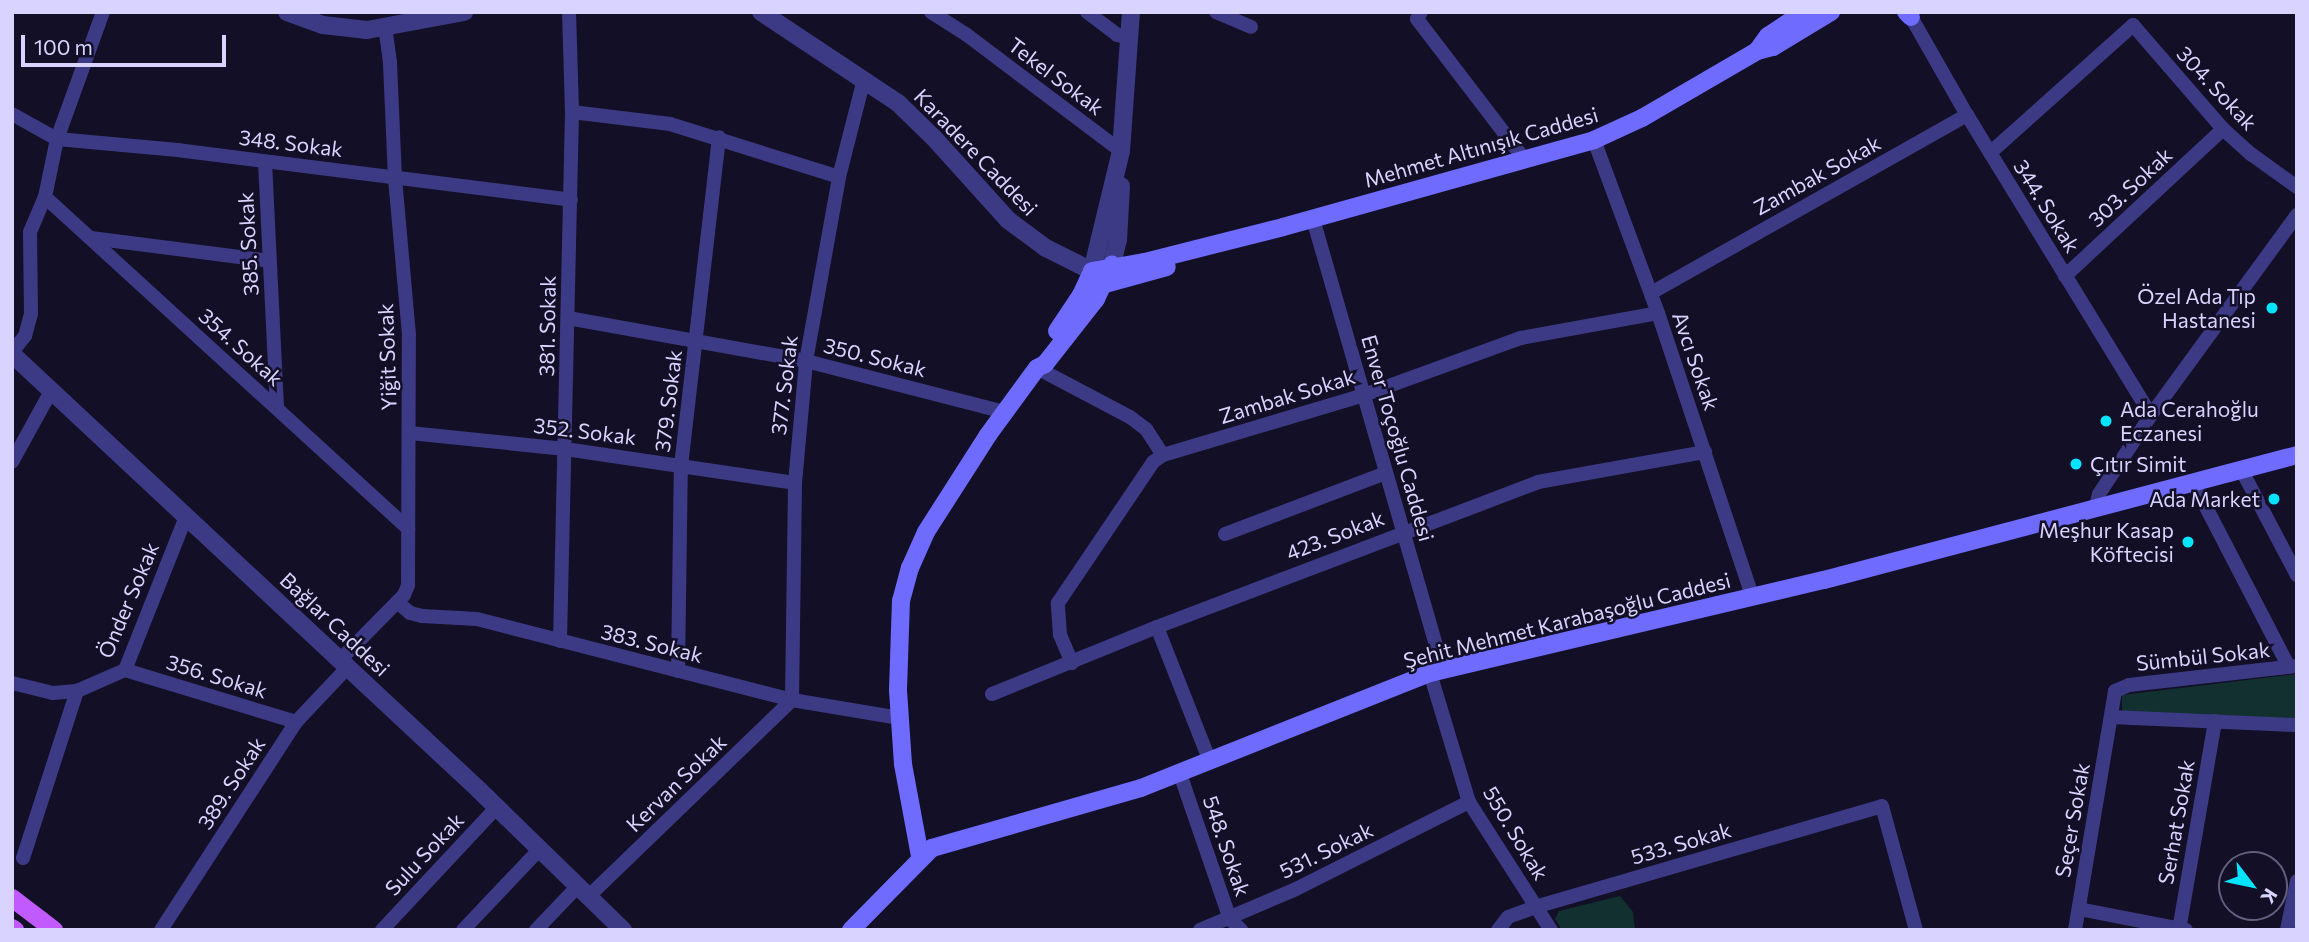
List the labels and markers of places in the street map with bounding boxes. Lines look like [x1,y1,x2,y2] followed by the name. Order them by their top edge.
[2137,283,2256,333] place label: Özel Ada Tıp Hastanesi
[2262,298,2282,318] marker: Özel Ada Tıp Hastanesi
[2120,396,2259,446] place label: Ada Cerahoğlu Eczanesi
[2098,413,2114,429] marker: Ada Cerahoğlu Eczanesi
[2090,451,2186,477] place label: Çıtır Simit
[2068,456,2084,472] marker: Çıtır Simit
[2149,486,2260,512] place label: Ada Market
[2266,491,2282,507] marker: Ada Market
[2039,517,2174,567] place label: Meşhur Kasap Köftecisi
[2180,534,2196,550] marker: Meşhur Kasap Köftecisi

